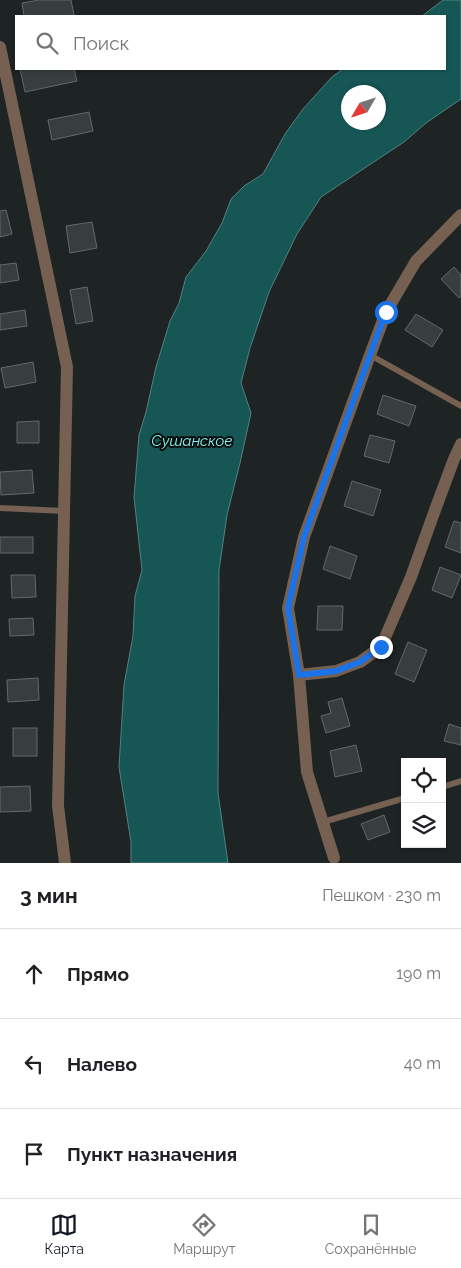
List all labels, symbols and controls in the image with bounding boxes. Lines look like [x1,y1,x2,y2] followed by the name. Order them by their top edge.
[15,15,446,70] search box
[33,29,61,57] icon: search
[73,32,129,54] text: Поиск
[341,85,386,130] north arrow
[375,301,398,324] route start
[151,432,233,450] water label: Сушанское
[370,636,393,659] route end
[401,758,446,848] map controls
[401,758,446,803] button: locate
[401,803,446,848] button: layers
[20,883,78,908] text: 3 мин
[322,886,441,905] text: Пешком · 230 m
[20,960,48,988] icon: ahead
[67,963,129,985] text: Прямо
[396,964,441,983] text: 190 m
[20,1050,48,1078] icon: left
[67,1053,137,1075] text: Налево
[404,1054,441,1073] text: 40 m
[20,1140,48,1168] icon: arrive
[67,1143,237,1165] text: Пункт назначения
[45,1211,84,1257] tab: Карта
[173,1211,236,1257] tab: Маршрут
[325,1211,416,1257] tab: Сохранённые

